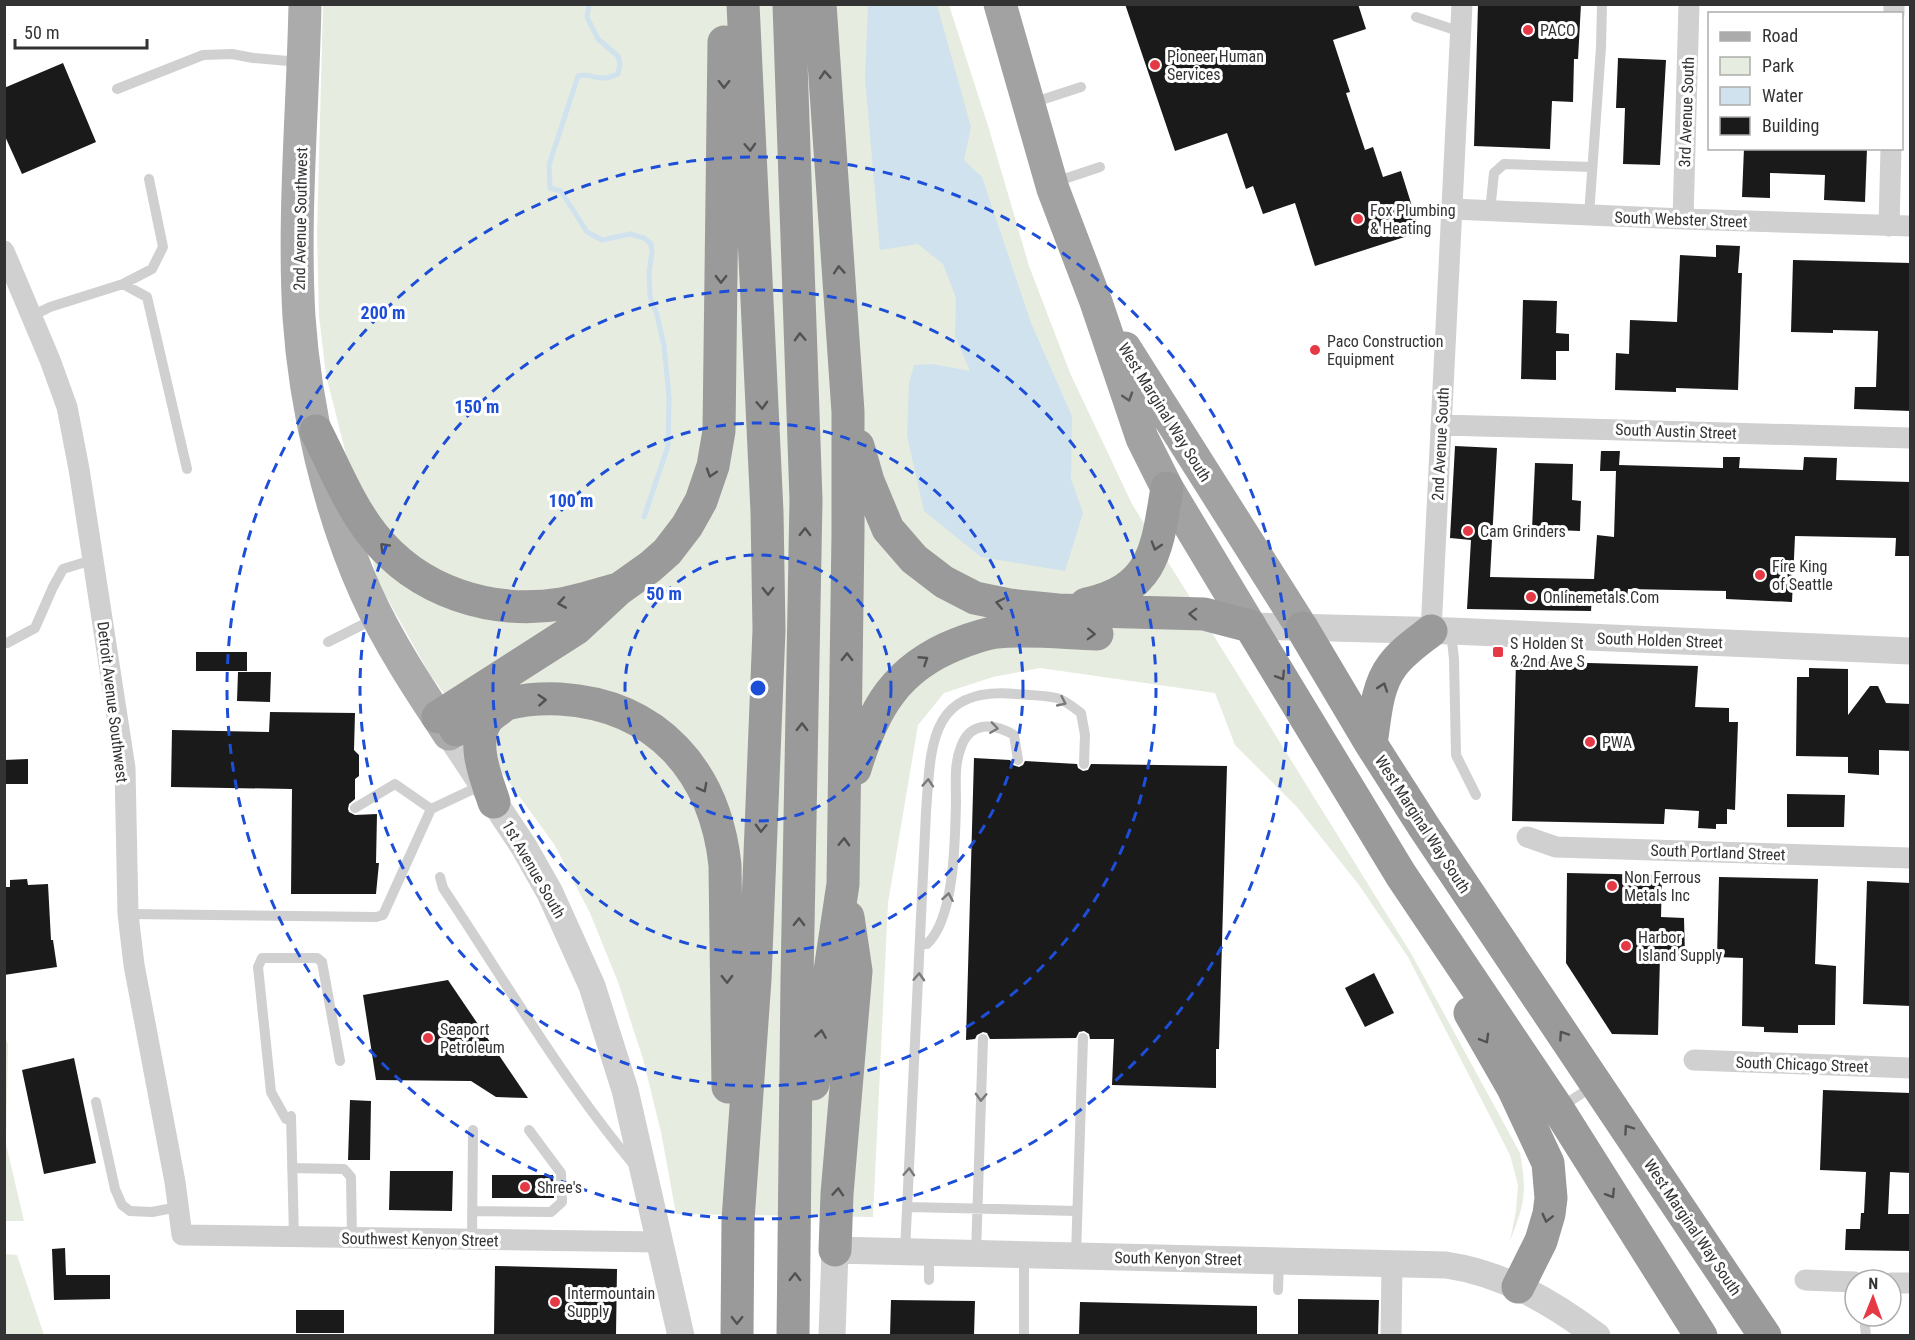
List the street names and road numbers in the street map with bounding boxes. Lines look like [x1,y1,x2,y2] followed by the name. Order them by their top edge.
[1675,56,1698,168] street label: 3rd Avenue South
[290,147,311,291] street label: 2nd Avenue Southwest
[1614,208,1748,231] street label: South Webster Street
[1114,339,1215,485] street label: West Marginal Way South
[1428,387,1453,501] street label: 2nd Avenue South
[1615,420,1737,443] street label: South Austin Street
[93,620,132,784] street label: Detroit Avenue Southwest
[1597,629,1724,652] street label: South Holden Street
[1371,752,1474,897] street label: West Marginal Way South
[498,817,569,922] street label: 1st Avenue South
[1650,841,1786,864] street label: South Portland Street
[1735,1053,1869,1076] street label: South Chicago Street
[1640,1156,1745,1299] street label: West Marginal Way South
[341,1229,499,1250] street label: Southwest Kenyon Street
[1114,1248,1242,1269] street label: South Kenyon Street

